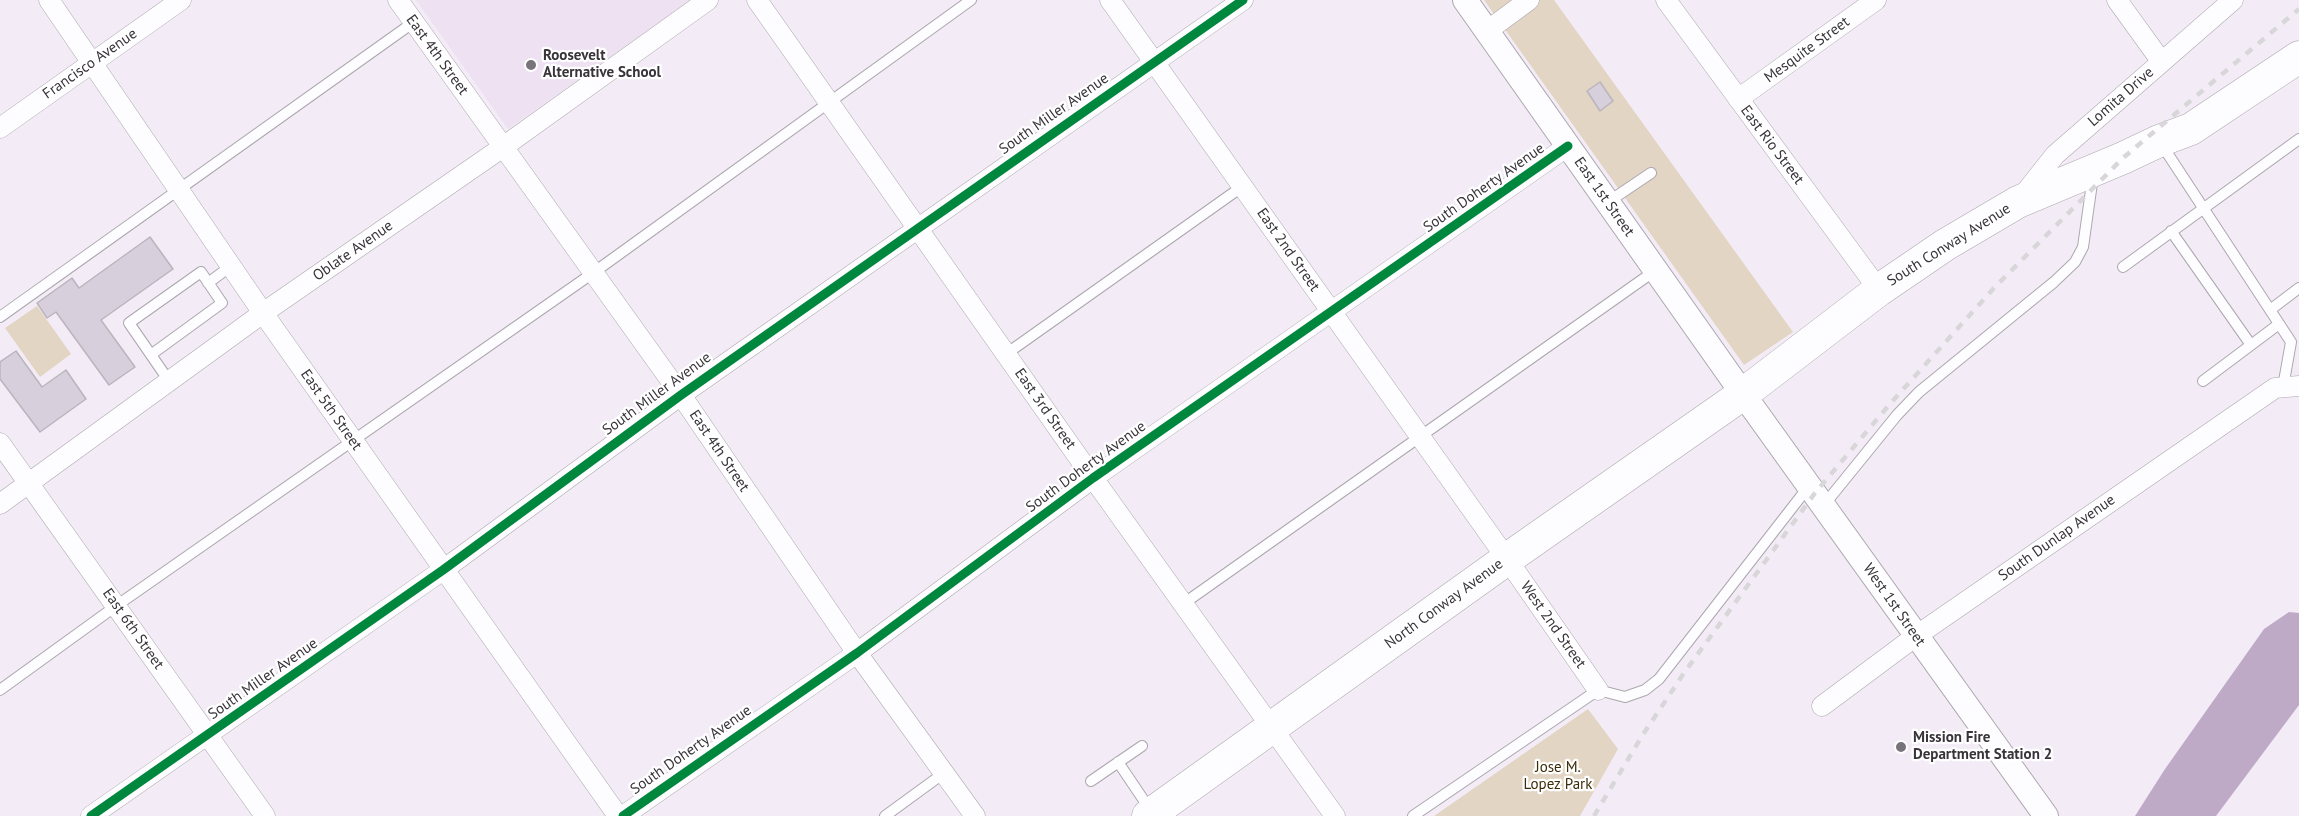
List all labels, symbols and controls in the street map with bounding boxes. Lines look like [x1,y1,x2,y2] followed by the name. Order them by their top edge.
[402,11,472,99] street label: East 4th Street
[1761,13,1853,87] street label: Mesquite Street
[39,25,141,103] street label: Francisco Avenue
[543,47,661,82] place label: Roosevelt Alternative School
[524,58,538,72] marker: Roosevelt Alternative School
[2084,64,2158,130] street label: Lomita Drive
[996,69,1112,159] street label: South Miller Avenue
[1736,102,1808,188] street label: East Rio Street
[1420,139,1548,237] street label: South Doherty Avenue
[1570,154,1638,240] street label: East 1st Street
[1884,200,2014,290] street label: South Conway Avenue
[1253,205,1323,295] street label: East 2nd Street
[310,217,396,285] street label: Oblate Avenue
[599,349,715,439] street label: South Miller Avenue
[1011,365,1079,453] street label: East 3rd Street
[296,366,366,454] street label: East 5th Street
[685,407,753,495] street label: East 4th Street
[1023,418,1149,516] street label: South Doherty Avenue
[1995,491,2119,585] street label: South Dunlap Avenue
[1381,555,1507,653] street label: North Conway Avenue
[1859,560,1929,650] street label: West 1st Street
[1516,578,1590,672] street label: West 2nd Street
[98,585,168,673] street label: East 6th Street
[205,634,321,724] street label: South Miller Avenue
[627,701,755,799] street label: South Doherty Avenue
[1913,729,2052,764] place label: Mission Fire Department Station 2
[1894,740,1908,754] marker: Mission Fire Department Station 2
[1524,759,1592,794] park label: Jose M. Lopez Park

